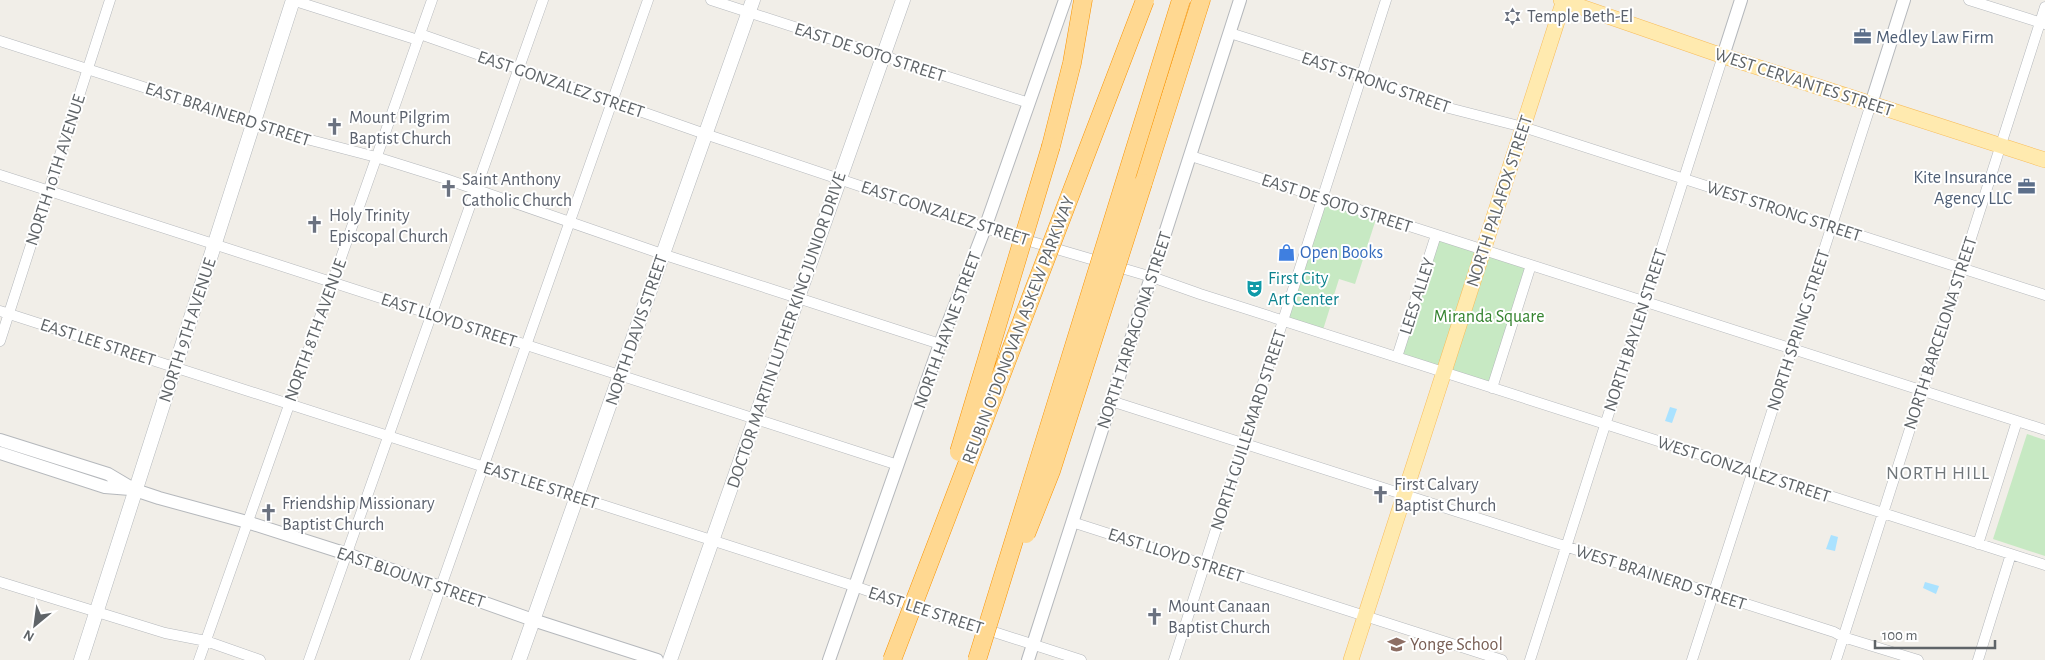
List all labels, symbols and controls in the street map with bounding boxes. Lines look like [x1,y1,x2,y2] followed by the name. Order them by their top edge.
[1503,6,1523,26] synagogue icon: Temple Beth-El
[1527,8,1633,26] place label: Temple Beth-El
[792,20,947,86] street label: EAST DE SOTO STREET
[1852,27,1872,47] office icon: Medley Law Firm
[1876,29,1994,47] place label: Medley Law Firm
[1712,46,1895,120] street label: WEST CERVANTES STREET
[475,48,647,122] street label: EAST GONZALEZ STREET
[1299,49,1453,117] street label: EAST STRONG STREET
[143,80,313,150] street label: EAST BRAINERD STREET
[23,92,89,248] street label: NORTH 10TH AVENUE
[349,109,451,148] place label: Mount Pilgrim Baptist Church
[1464,113,1536,289] street label: NORTH PALAFOX STREET
[325,117,345,137] church icon: Mount Pilgrim Baptist Church
[1913,169,2012,208] place label: Kite Insurance Agency LLC
[724,170,850,491] street label: DOCTOR MARTIN LUTHER KING JUNIOR DRIVE
[462,171,572,210] place label: Saint Anthony Catholic Church
[1259,171,1414,237] street label: EAST DE SOTO STREET
[2016,177,2036,197] office icon: Kite Insurance Agency LLC
[859,178,1031,250] street label: EAST GONZALEZ STREET
[1704,178,1864,246] street label: WEST STRONG STREET
[438,179,458,199] church icon: Saint Anthony Catholic Church
[959,193,1079,467] street label: REUBIN O'DONOVAN ASKEW PARKWAY
[329,207,448,246] place label: Holy Trinity Episcopal Church
[305,215,325,235] church icon: Holy Trinity Episcopal Church
[1095,229,1175,431] street label: NORTH TARRAGONA STREET
[1901,234,1981,432] street label: NORTH BARCELONA STREET
[1276,242,1296,262] shop icon: Open Books
[1300,244,1383,262] place label: Open Books
[1601,246,1671,414] street label: NORTH BAYLEN STREET
[1764,247,1834,413] street label: NORTH SPRING STREET
[911,249,985,411] street label: NORTH HAYNE STREET
[603,253,671,408] street label: NORTH DAVIS STREET
[1397,255,1439,337] street label: LEES ALLEY
[156,256,220,405] street label: NORTH 9TH AVENUE
[282,256,350,404] street label: NORTH 8TH AVENUE
[1268,270,1339,309] place label: First City Art Center
[1244,278,1264,298] theatre icon: First City Art Center
[379,291,519,351] street label: EAST LLOYD STREET
[1434,308,1544,326] park label: Miranda Square
[38,316,158,370] street label: EAST LEE STREET
[1208,328,1290,533] street label: NORTH GUILLEMARD STREET
[1655,433,1833,507] street label: WEST GONZALEZ STREET
[481,459,601,513] street label: EAST LEE STREET
[1886,464,1990,483] district label: NORTH HILL
[1394,476,1496,515] place label: First Calvary Baptist Church
[1370,484,1390,504] church icon: First Calvary Baptist Church
[282,495,435,534] place label: Friendship Missionary Baptist Church
[258,503,278,523] church icon: Friendship Missionary Baptist Church
[1106,526,1246,586] street label: EAST LLOYD STREET
[1573,542,1748,614] street label: WEST BRAINERD STREET
[334,544,487,612] street label: EAST BLOUNT STREET
[866,584,986,638] street label: EAST LEE STREET
[1168,598,1270,637] place label: Mount Canaan Baptist Church
[10,600,60,650] north arrow
[1144,606,1164,626] church icon: Mount Canaan Baptist Church
[1875,618,1995,650] scale bar
[22,627,37,644] text: N
[1882,628,1917,643] text: 100 m
[1386,634,1406,654] school or university icon: Yonge School
[1410,636,1503,654] place label: Yonge School

